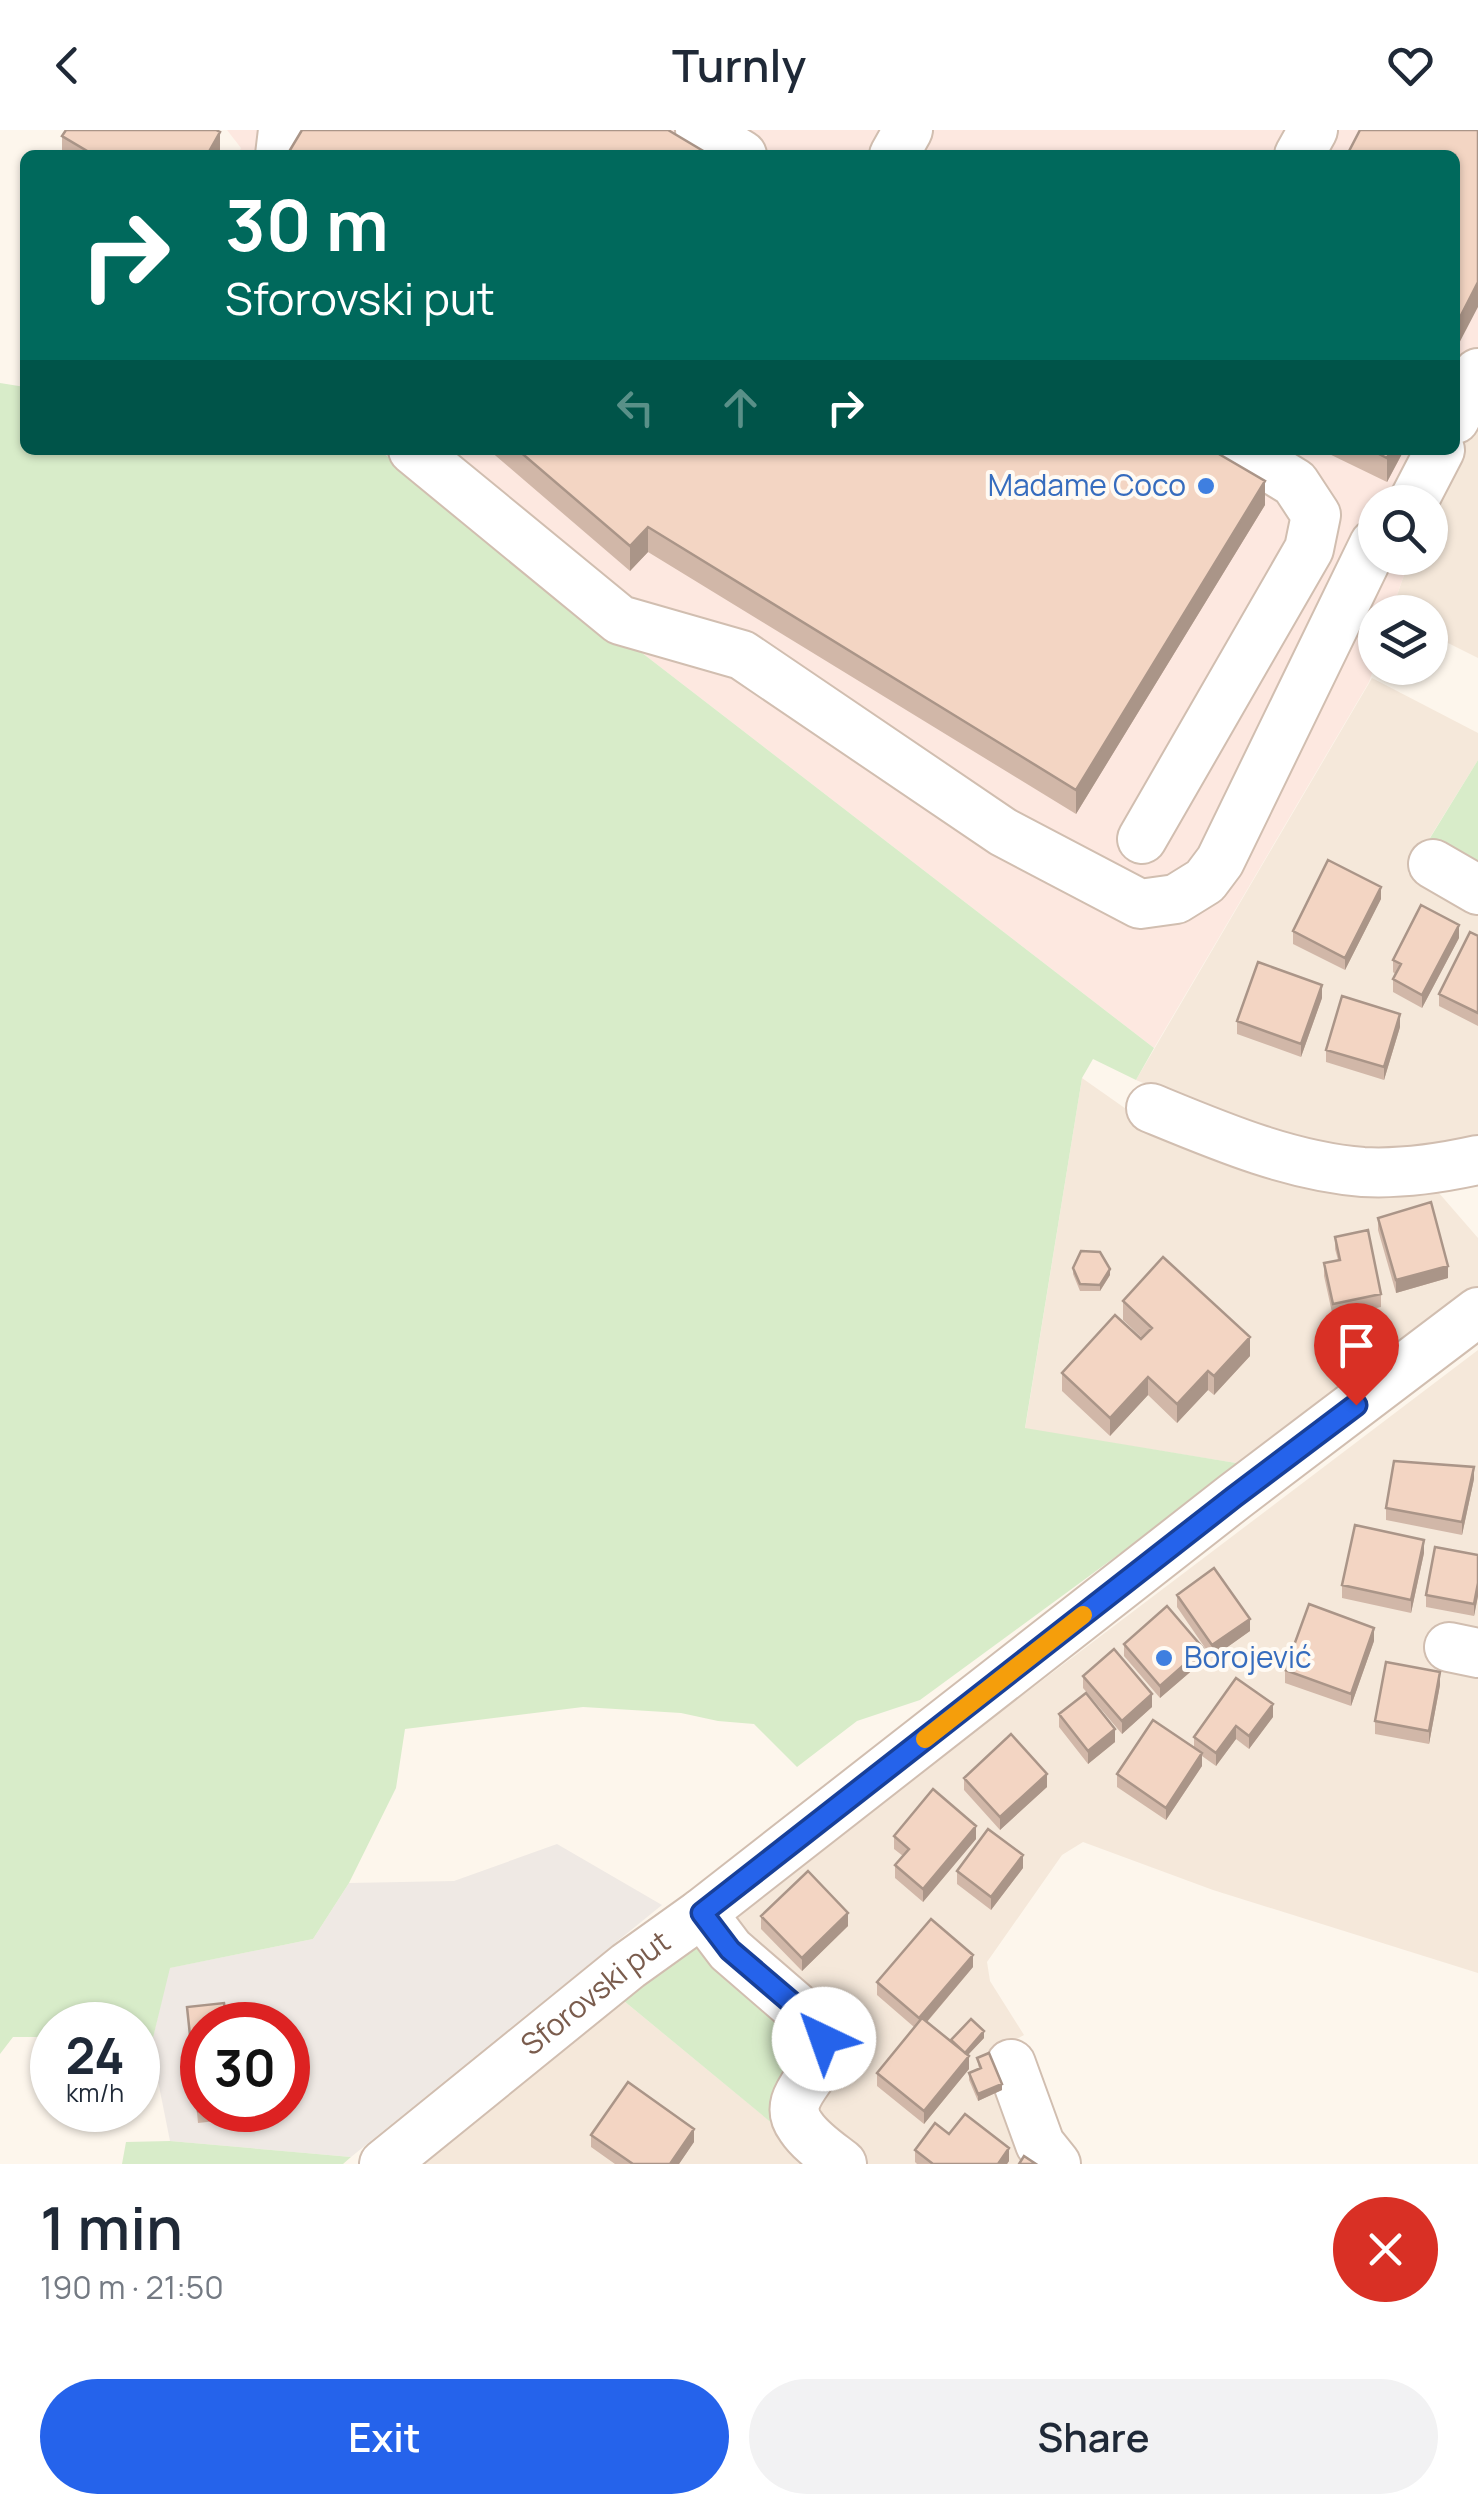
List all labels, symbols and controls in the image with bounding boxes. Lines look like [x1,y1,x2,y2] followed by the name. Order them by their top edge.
[672,34,806,96] text: Turnly
[40,38,95,93] icon: back
[1383,38,1438,93] icon: heart
[225,176,389,272] text: 30 m
[60,190,190,320] icon: right
[225,267,495,329] text: Sforovski put
[608,380,663,435] icon: left
[713,380,768,435] icon: ahead
[818,380,873,435] icon: right
[988,464,1186,505] place label: Madame Coco
[1195,475,1217,497] marker: Madame Coco
[1358,485,1448,685] map controls
[1358,485,1448,575] button: search
[1358,595,1448,685] button: layers
[1314,1303,1399,1406] pin
[1329,1318,1384,1373] icon: arrive
[1184,1636,1312,1677] place label: Borojević
[1153,1647,1175,1669] marker: Borojević
[511,1920,678,2064] street label: Sforovski put
[772,1987,876,2091] position arrow
[180,2002,310,2132] speed limit sign: 30
[65,2021,125,2089] text: 24
[66,2075,124,2110] text: km/h
[40,2186,183,2268] text: 1 min
[1333,2197,1438,2302] button: close
[40,2265,224,2309] text: 190 m · 21:50
[40,2379,729,2494] button: Exit
[749,2379,1438,2494] button: Share

